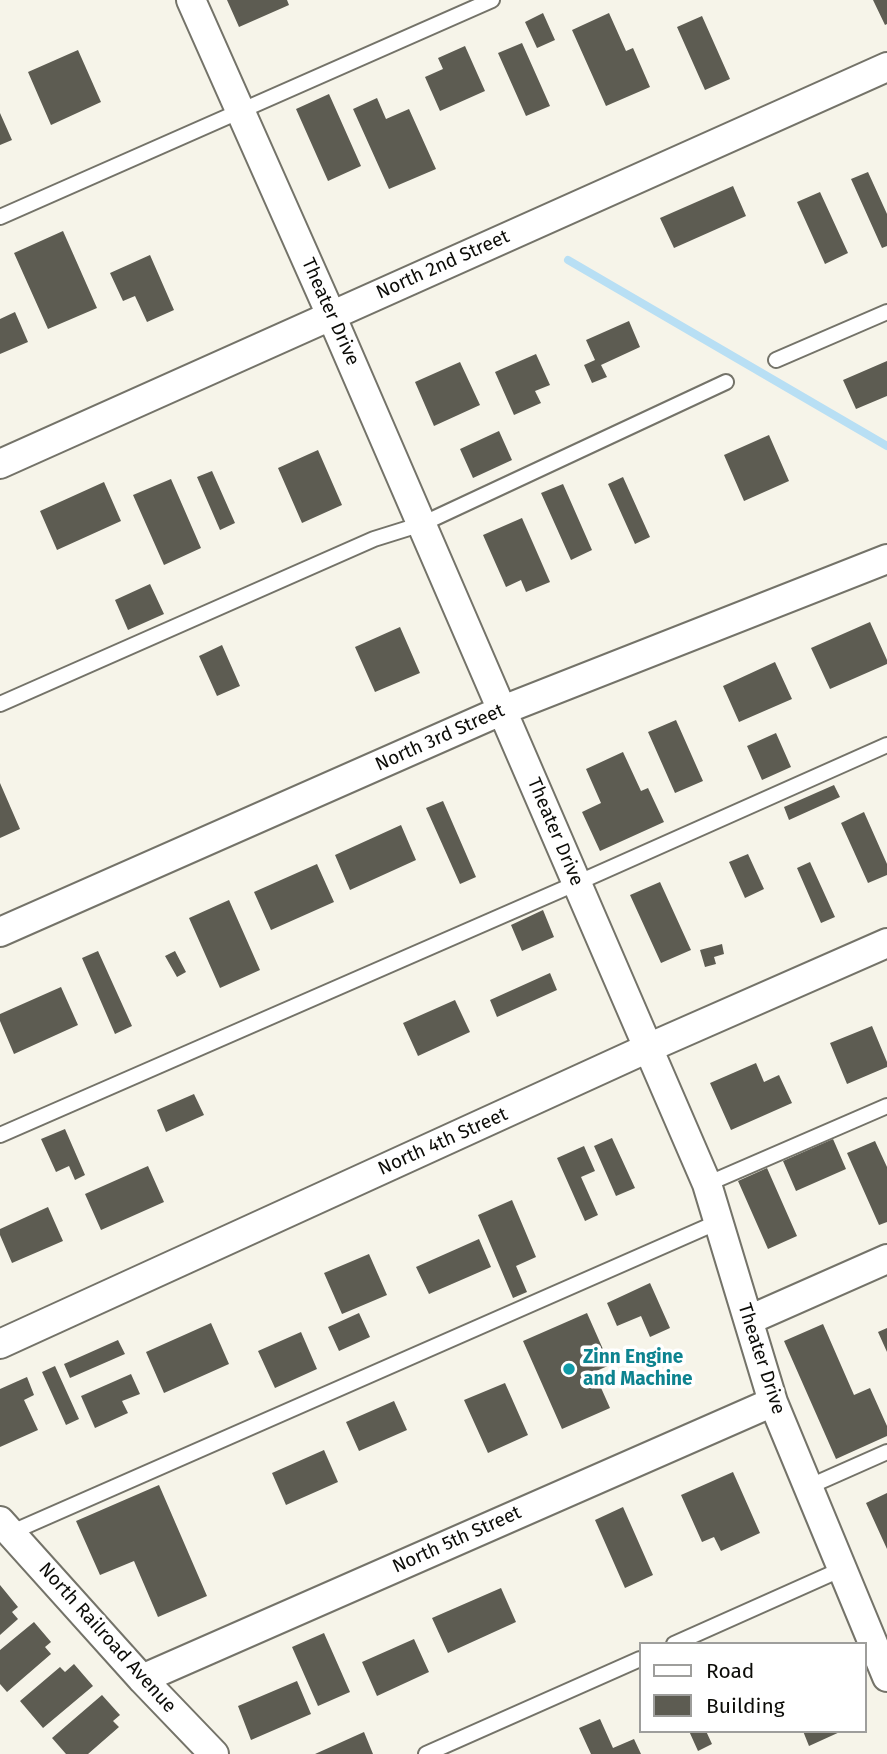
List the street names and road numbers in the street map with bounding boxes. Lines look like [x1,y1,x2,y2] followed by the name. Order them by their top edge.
[373,226,513,304] street label: North 2nd Street
[296,255,364,369] street label: Theater Drive
[372,699,508,777] street label: North 3rd Street
[522,774,588,890] street label: Theater Drive
[375,1103,511,1181] street label: North 4th Street
[732,1301,790,1417] street label: Theater Drive
[389,1501,525,1579] street label: North 5th Street
[33,1558,181,1718] street label: North Railroad Avenue

